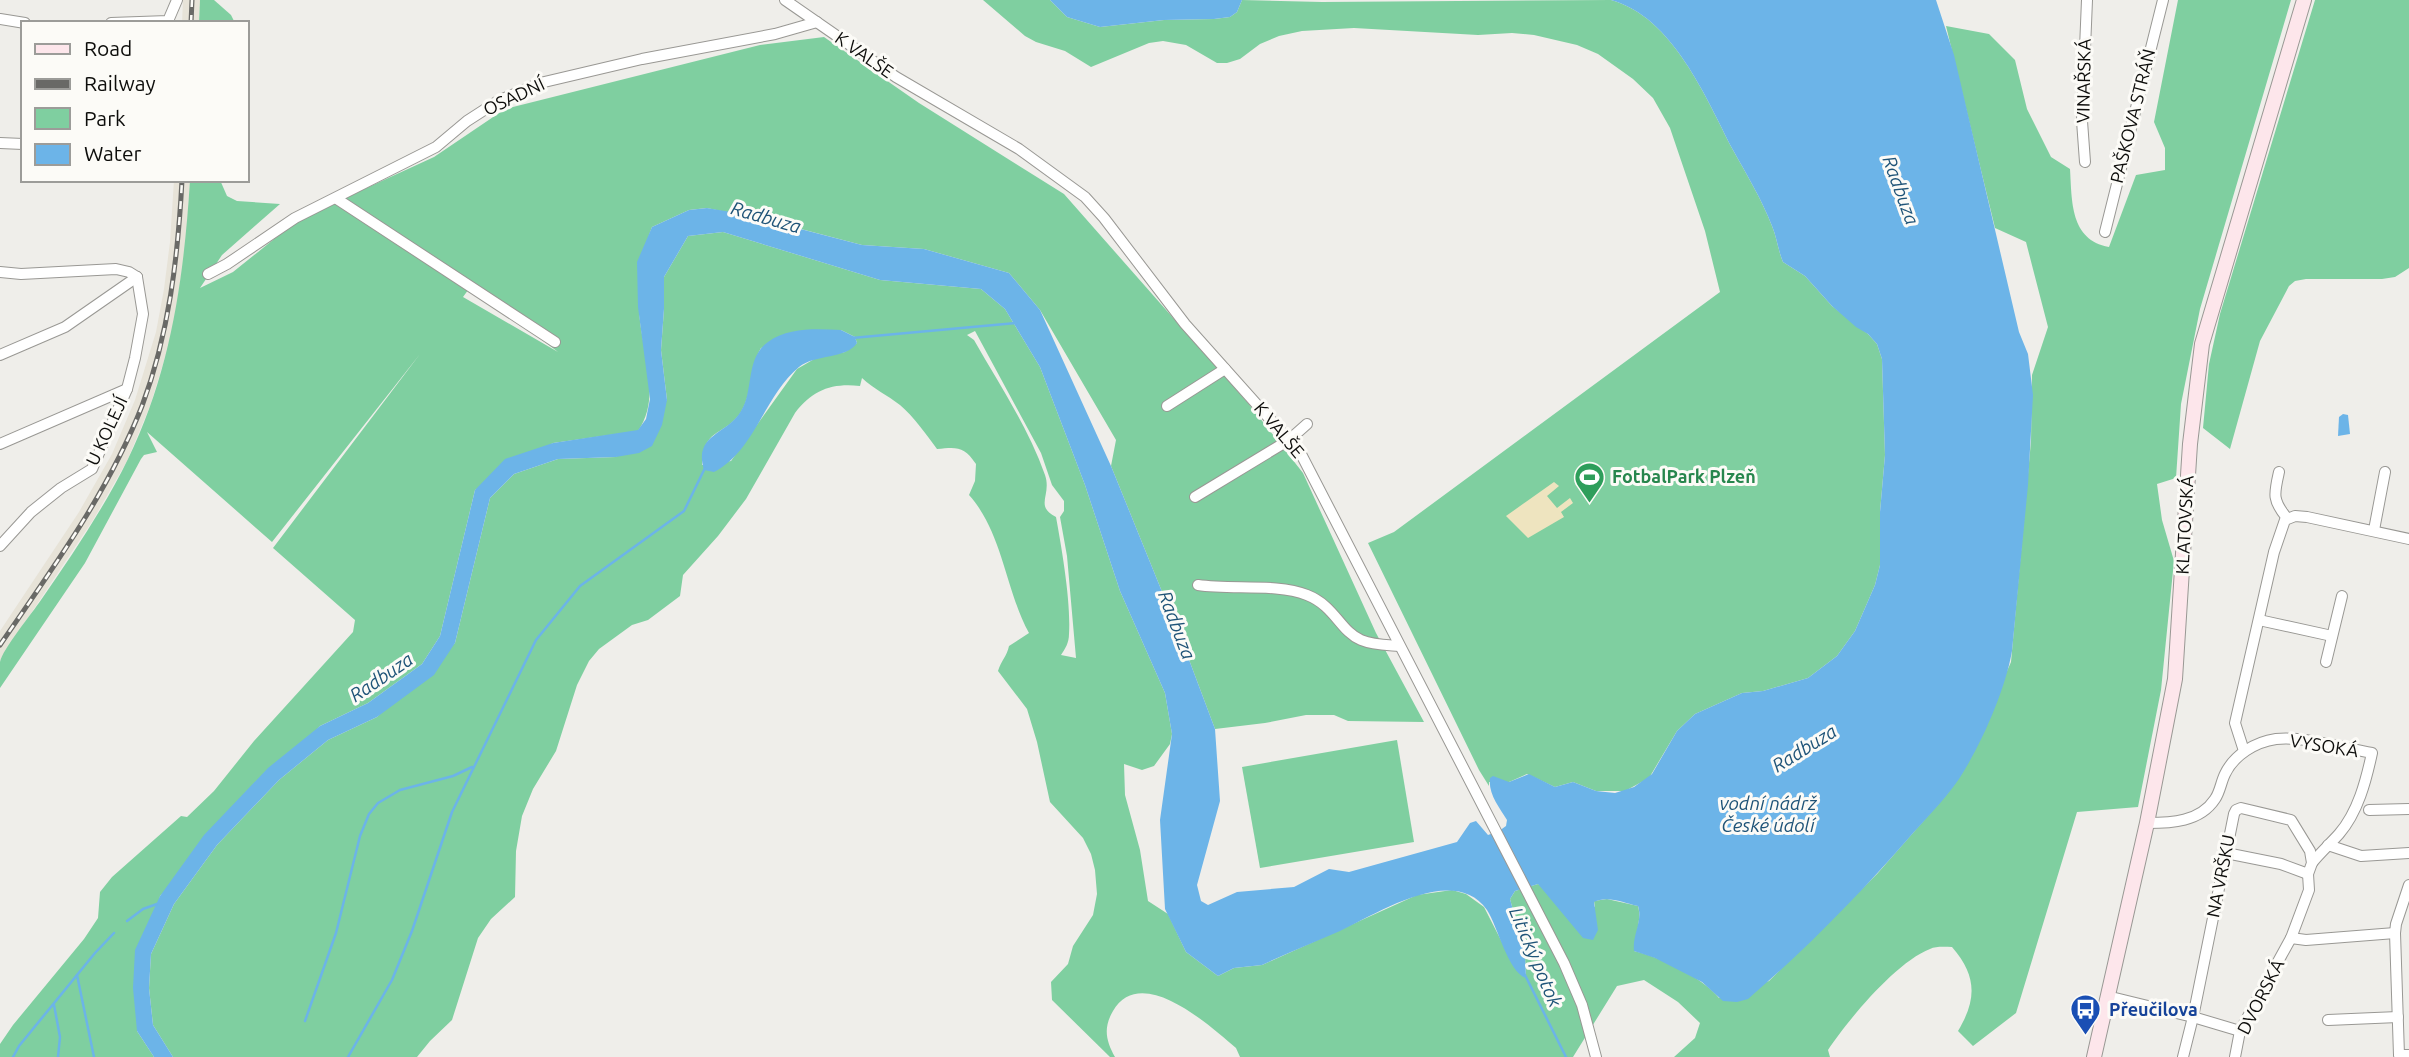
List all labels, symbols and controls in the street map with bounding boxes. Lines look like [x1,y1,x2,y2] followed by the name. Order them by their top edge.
[21,21,248,182] legend
[832,26,898,81] street label: K VALŠE
[84,36,132,60] text: Road
[2071,38,2094,123] street label: VINAŘSKÁ
[2105,46,2158,185] street label: PAŠKOVA STRÁŇ
[84,71,156,95] text: Railway
[479,72,548,119] street label: OSADNÍ
[84,106,126,130] text: Park
[84,141,142,165] text: Water
[1878,153,1924,227] water label: Radbuza
[729,197,803,237] water label: Radbuza
[81,392,131,468] street label: U KOLEJÍ
[1251,397,1309,461] street label: K VALŠE
[1572,460,1606,504] sports icon: FotbalPark Plzeň
[1612,466,1756,486] place label: FotbalPark Plzeň
[2170,475,2197,575] street label: KLATOVSKÁ
[1154,588,1200,662] water label: Radbuza
[345,648,417,706] water label: Radbuza
[1768,720,1840,776] water label: Radbuza
[2288,729,2360,760] street label: VYSOKÁ
[1720,792,1818,836] water label: vodní nádrž České údolí
[2201,832,2238,919] street label: NA VRŠKU
[1505,904,1567,1010] water label: Litický potok
[2232,955,2288,1037] street label: DVORSKÁ
[2069,993,2103,1037] bus stop icon: Přeučilova
[2109,999,2198,1019] place label: Přeučilova

